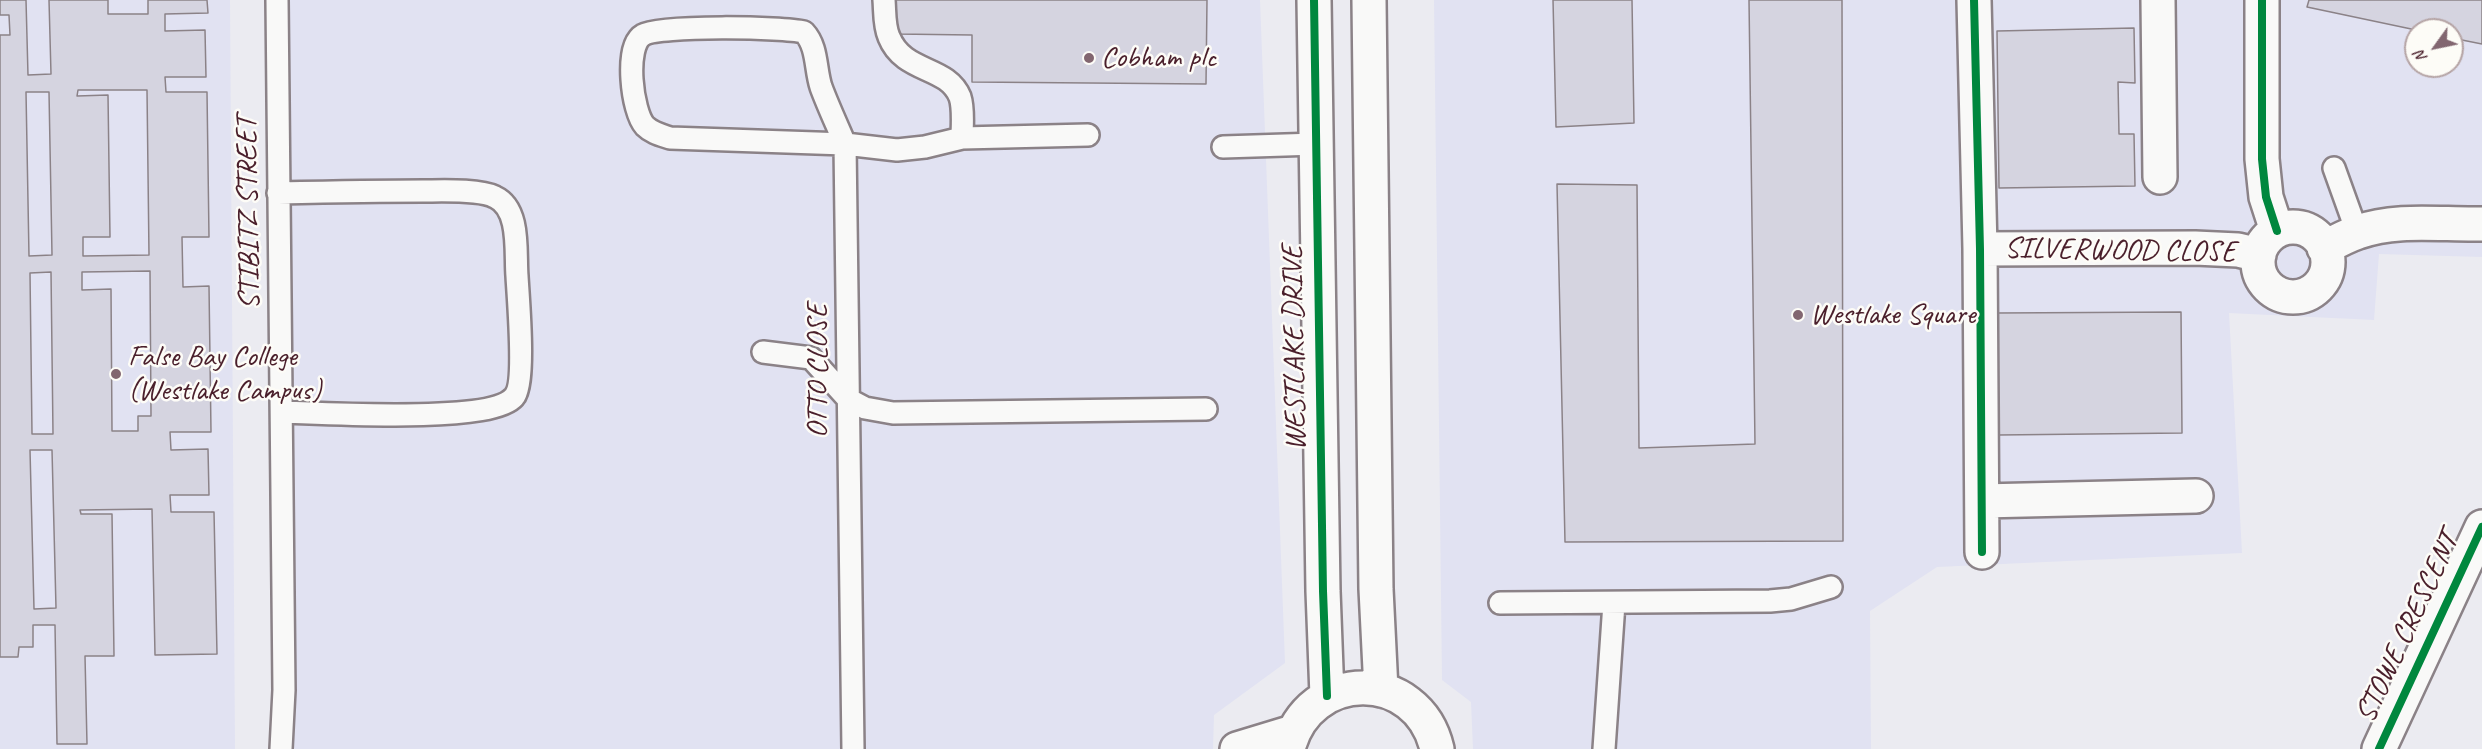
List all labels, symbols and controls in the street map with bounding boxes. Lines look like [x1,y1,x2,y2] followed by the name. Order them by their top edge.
[2404,18,2464,78] north arrow
[1101,40,1216,76] place label: Cobham plc
[2409,47,2432,66] text: N
[1082,51,1096,65] marker: Cobham plc
[229,116,269,310] street label: STIBITZ STREET
[2004,231,2236,271] street label: SILVERWOOD CLOSE
[1275,245,1315,451] street label: WESTLAKE DRIVE
[1810,297,1976,333] place label: Westlake Square
[800,304,836,438] street label: OTTO CLOSE
[1791,308,1805,322] marker: Westlake Square
[128,339,321,410] place label: False Bay College (Westlake Campus)
[109,367,123,381] marker: False Bay College (Westlake Campus)
[2348,527,2468,729] street label: STOWE CRESCENT

